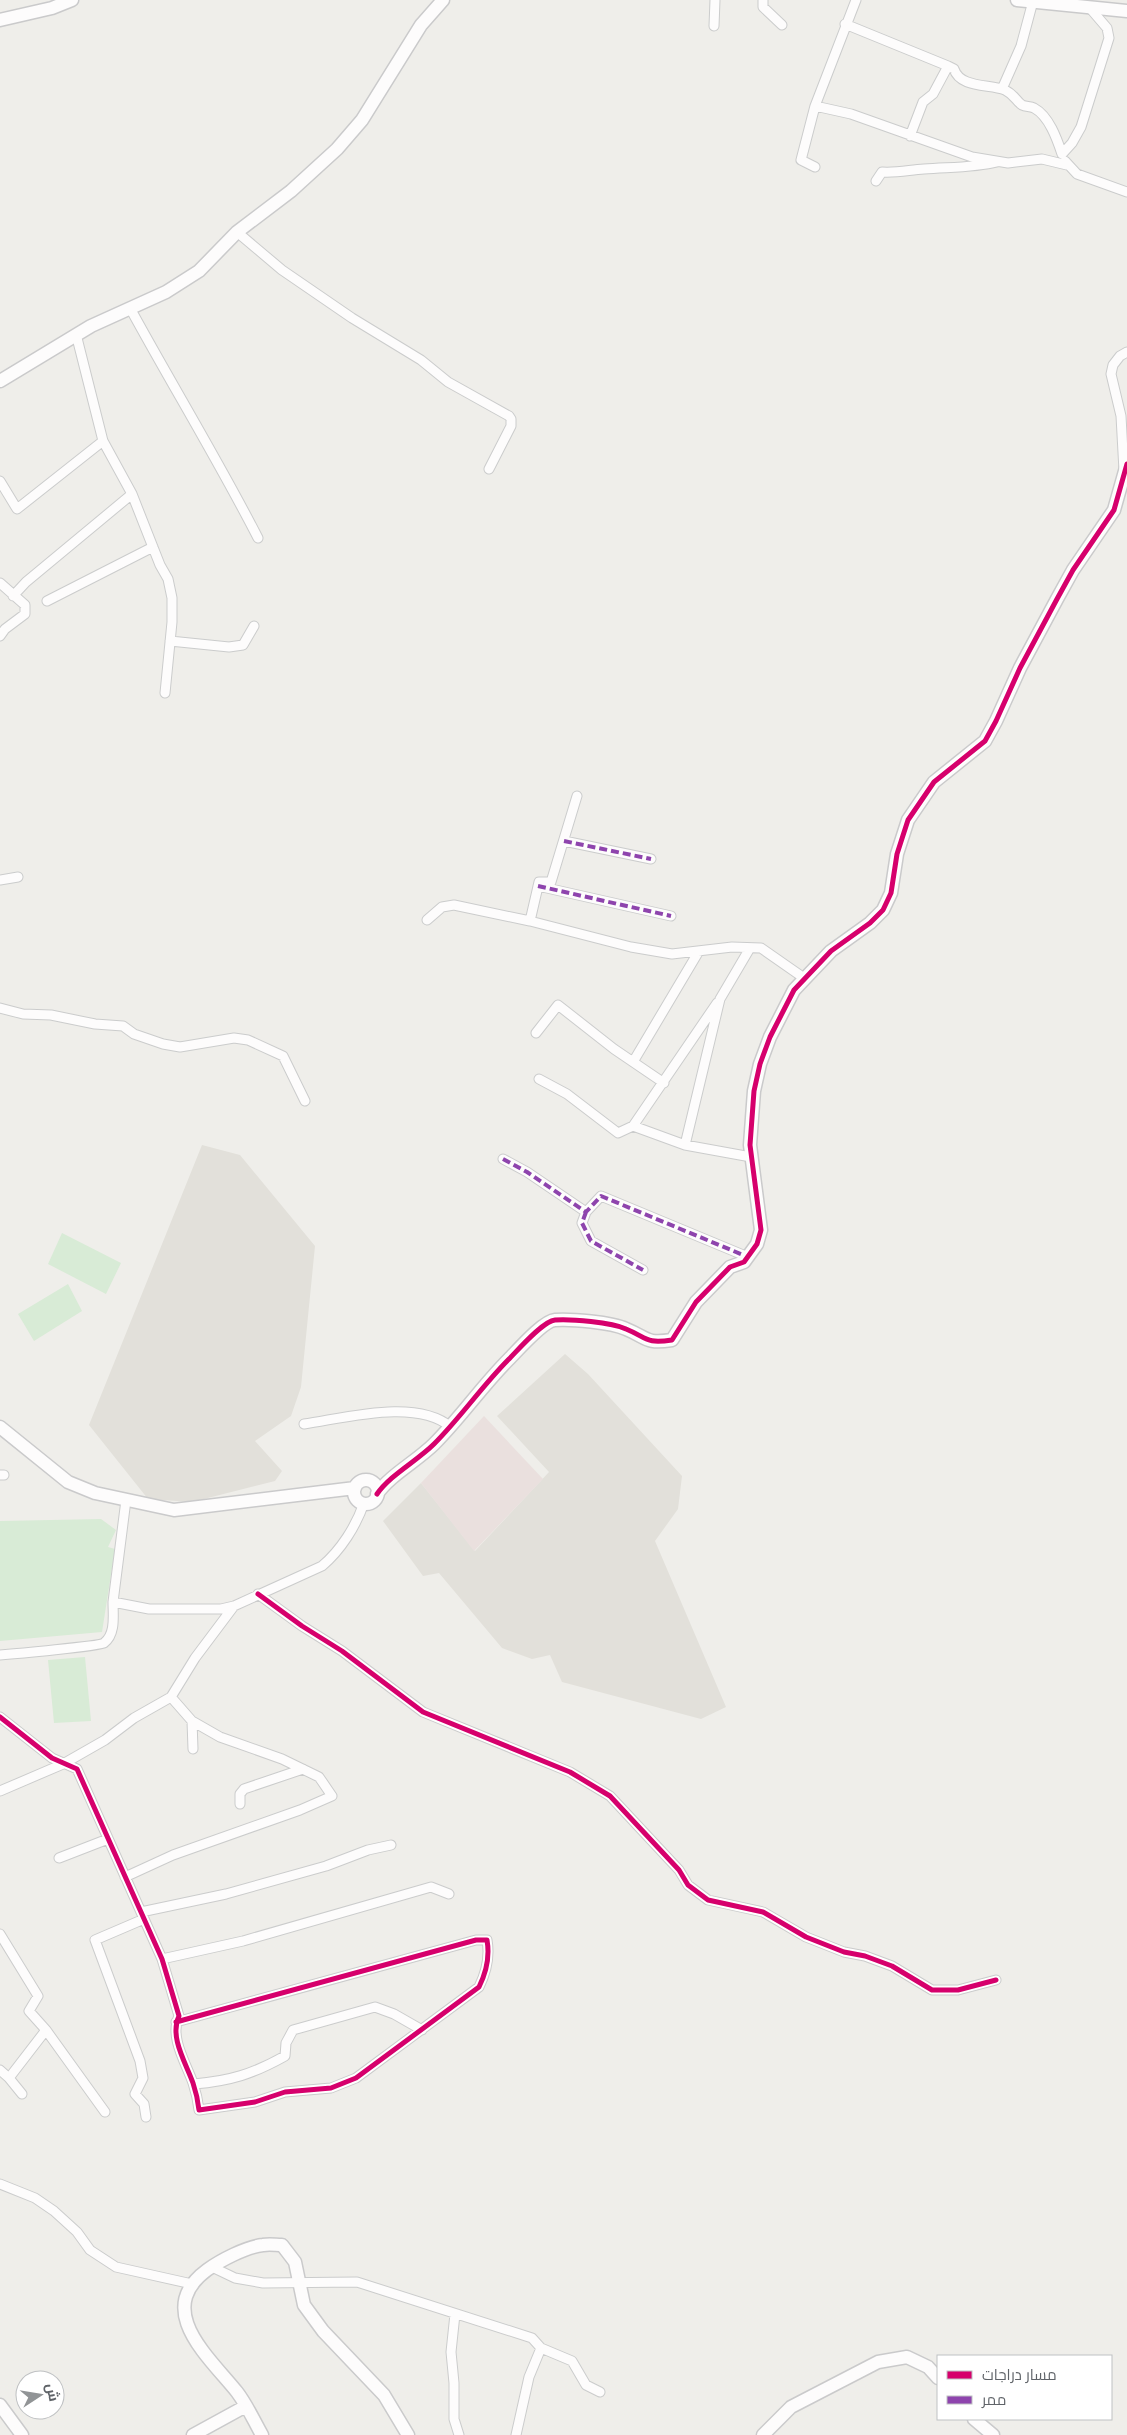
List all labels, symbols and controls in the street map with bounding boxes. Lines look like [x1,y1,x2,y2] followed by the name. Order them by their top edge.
[937,2355,1112,2420] legend
[982,2365,1057,2384] text: مسار دراجات
[15,2370,65,2420] north arrow
[42,2382,63,2403] text: ش
[981,2390,1006,2409] text: ممر

